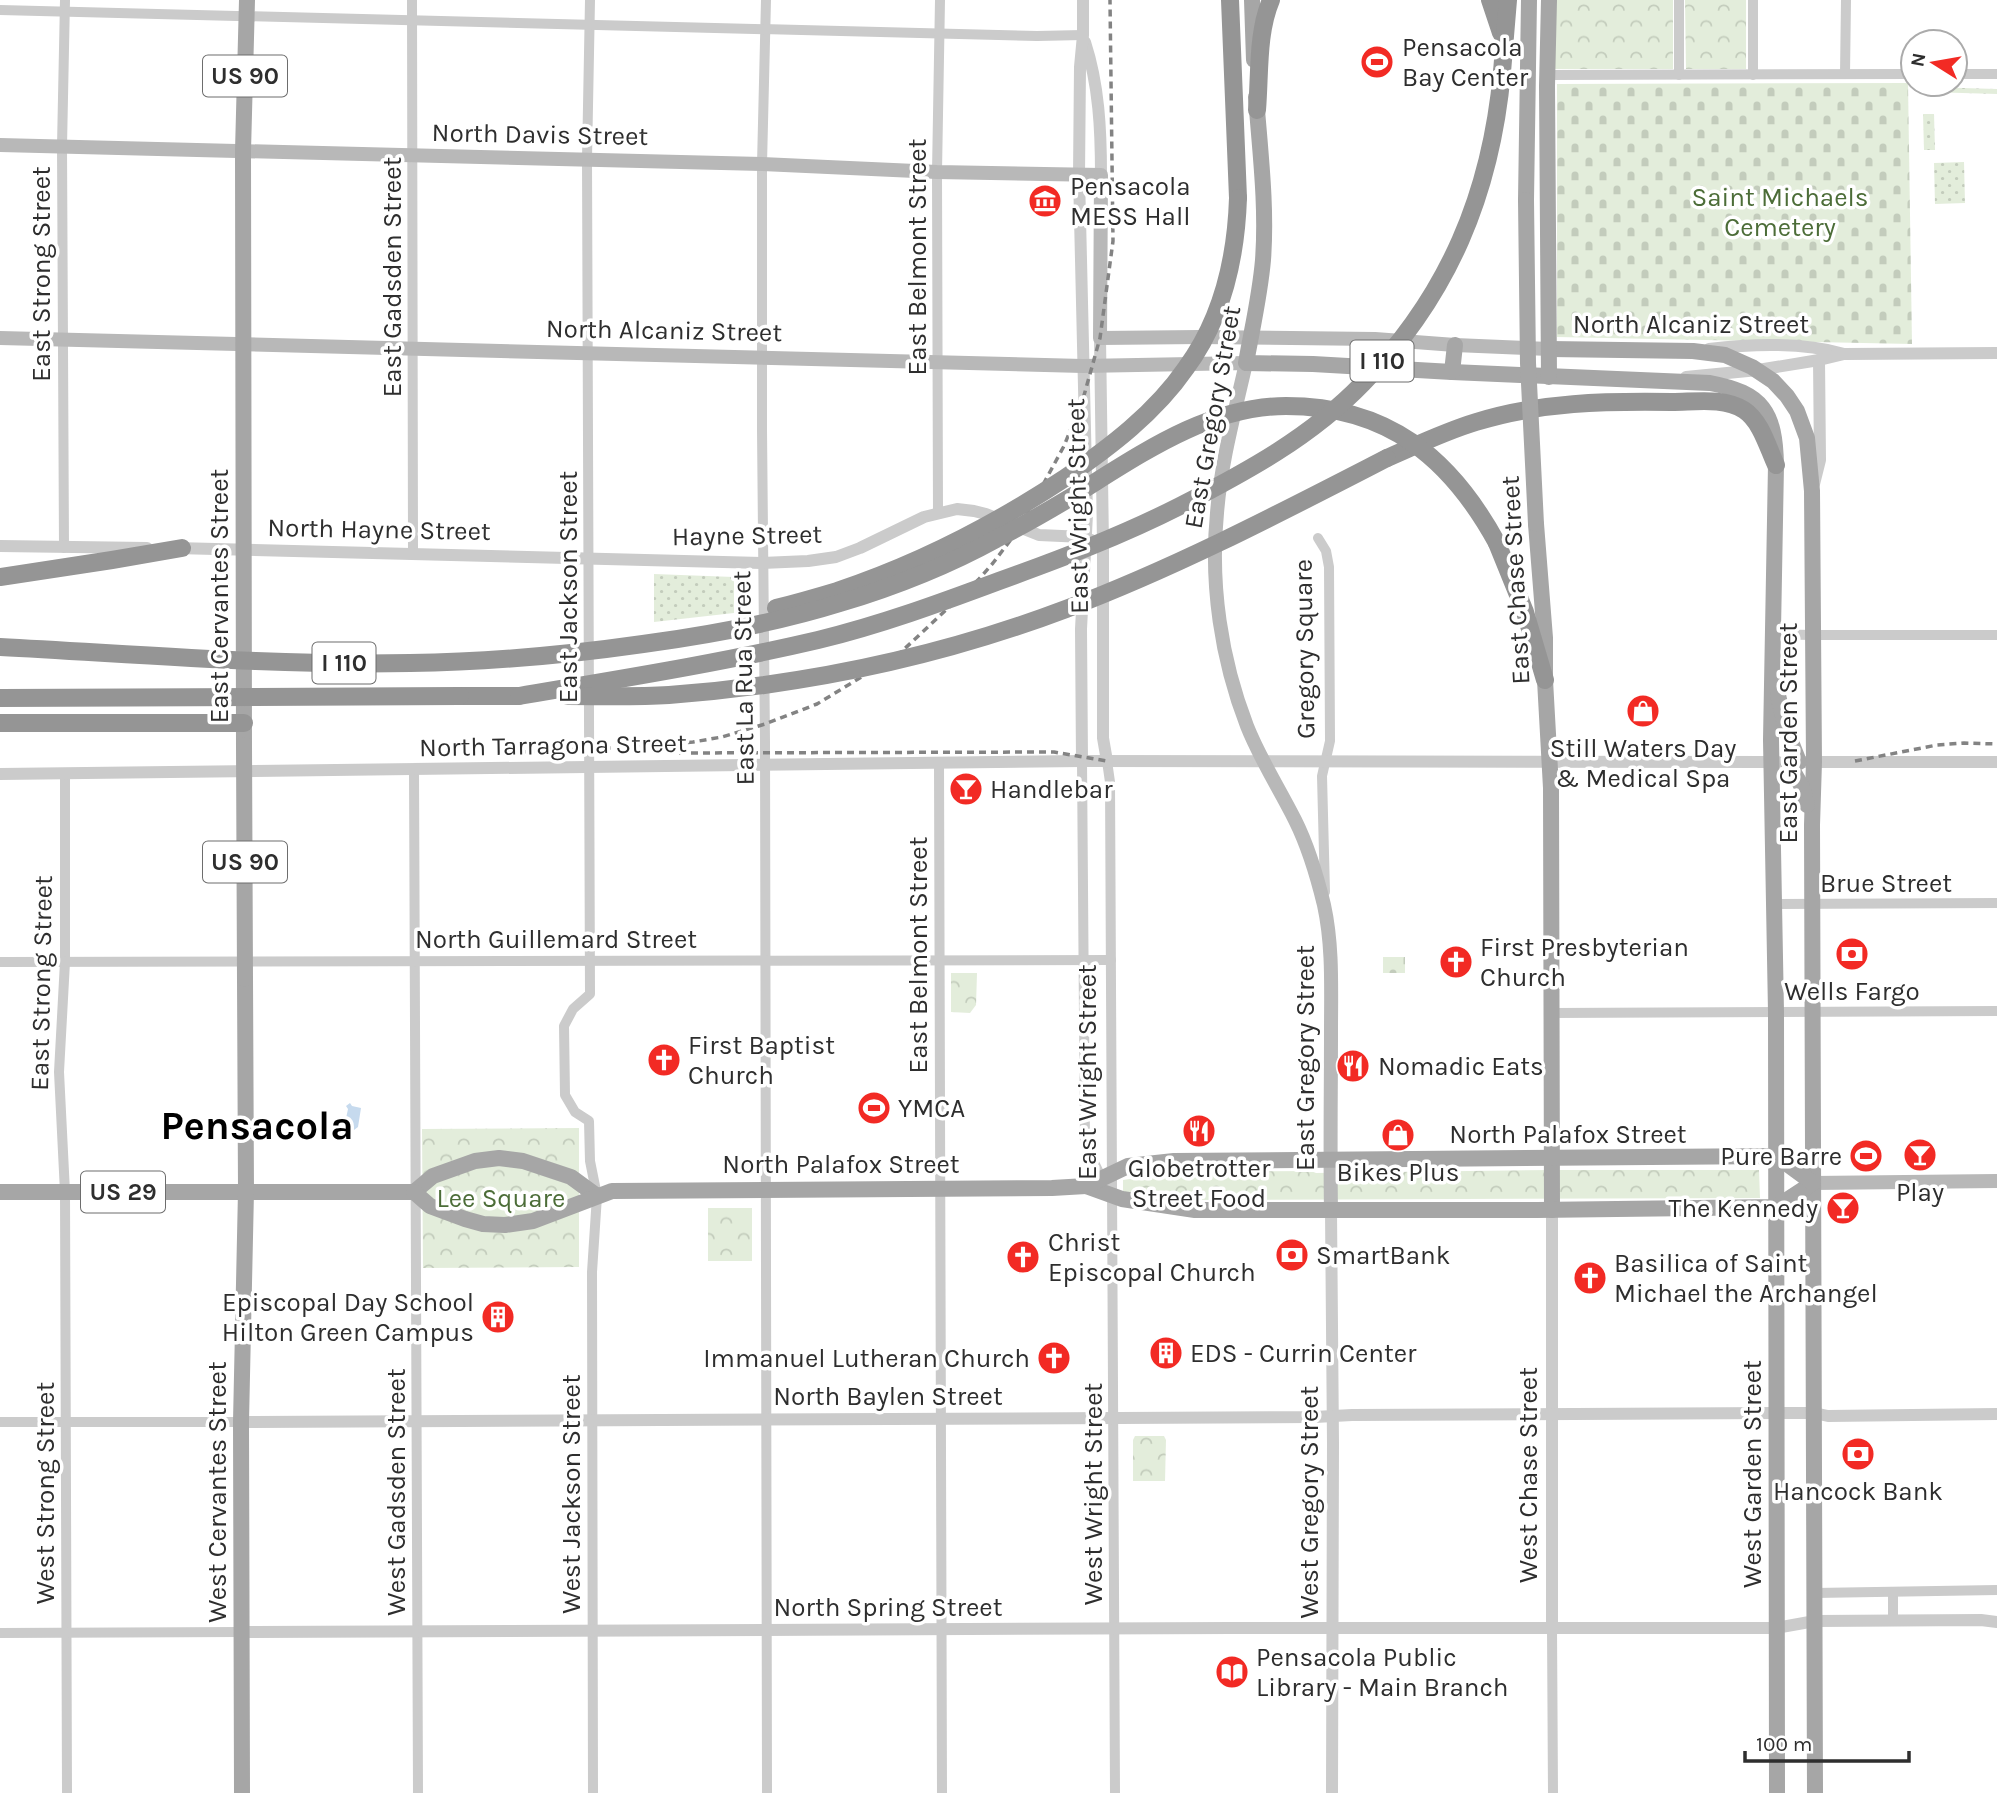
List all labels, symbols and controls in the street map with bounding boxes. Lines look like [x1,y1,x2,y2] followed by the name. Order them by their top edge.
[1899,28,1969,98] north arrow
[1402,32,1529,93] place label: Pensacola Bay Center
[1358,43,1396,81] sports icon: Pensacola Bay Center
[1906,51,1930,69] text: N
[203,56,287,96] road number: US 90
[431,117,649,152] street label: North Davis Street
[902,138,933,375] street label: East Belmont Street
[377,156,408,397] street label: East Gadsden Street
[26,166,57,382] street label: East Strong Street
[1070,171,1191,232] place label: Pensacola MESS Hall
[1026,182,1064,220] museum icon: Pensacola MESS Hall
[1692,182,1868,243] park label: Saint Michaels Cemetery
[1178,303,1247,531] street label: East Gregory Street
[1573,309,1809,340] street label: North Alcaniz Street
[546,313,783,348] street label: North Alcaniz Street
[1350,340,1414,382] road number: I 110
[1060,398,1095,614] street label: East Wright Street
[204,468,235,723] street label: East Cervantes Street
[553,471,584,703] street label: East Jackson Street
[1495,475,1536,685] street label: East Chase Street
[267,512,491,547] street label: North Hayne Street
[672,519,823,552] street label: Hayne Street
[1287,559,1322,739] street label: Gregory Square
[726,570,761,786] street label: East La Rua Street
[1773,622,1804,844] street label: East Garden Street
[312,642,376,684] road number: I 110
[1624,692,1662,730] shop icon: Still Waters Day & Medical Spa
[419,728,687,763] street label: North Tarragona Street
[1550,733,1736,794] place label: Still Waters Day & Medical Spa
[947,770,985,808] bar icon: Handlebar
[990,774,1113,805] place label: Handlebar
[903,836,934,1073] street label: East Belmont Street
[203,842,287,882] road number: US 90
[1820,868,1952,899] street label: Brue Street
[24,875,59,1091] street label: East Strong Street
[415,924,697,955] street label: North Guillemard Street
[1480,932,1689,993] place label: First Presbyterian Church
[1833,935,1871,973] bank icon: Wells Fargo
[1437,943,1475,981] church icon: First Presbyterian Church
[1290,945,1321,1171] street label: East Gregory Street
[1072,964,1103,1180] street label: East Wright Street
[1784,976,1920,1007] place label: Wells Fargo
[688,1030,835,1091] place label: First Baptist Church
[645,1041,683,1079] church icon: First Baptist Church
[1334,1047,1372,1085] restaurant icon: Nomadic Eats
[1378,1051,1544,1082] place label: Nomadic Eats
[855,1089,893,1127] sports icon: YMCA
[898,1093,965,1124] place label: YMCA
[160,1102,354,1149] district label: Pensacola
[1180,1112,1218,1150] restaurant icon: Globetrotter Street Food
[1379,1116,1417,1154] shop icon: Bikes Plus
[1449,1119,1687,1150] street label: North Palafox Street
[1901,1136,1939,1174] bar icon: Play
[1847,1137,1885,1175] sports icon: Pure Barre
[1720,1141,1842,1172] place label: Pure Barre
[722,1149,960,1180] street label: North Palafox Street
[1128,1153,1271,1214] place label: Globetrotter Street Food
[1337,1157,1459,1188] place label: Bikes Plus
[81,1172,165,1212] road number: US 29
[1896,1177,1944,1208] place label: Play
[437,1183,565,1214] park label: Lee Square
[1824,1189,1862,1227] bar icon: The Kennedy
[1668,1193,1818,1224] place label: The Kennedy
[1048,1227,1256,1288] place label: Christ Episcopal Church
[1273,1236,1311,1274] bank icon: SmartBank
[1004,1238,1042,1276] church icon: Christ Episcopal Church
[1316,1240,1450,1271] place label: SmartBank
[1614,1248,1878,1309] place label: Basilica of Saint Michael the Archangel
[1571,1259,1609,1297] church icon: Basilica of Saint Michael the Archangel
[222,1287,474,1348] place label: Episcopal Day School Hilton Green Campus
[479,1298,517,1336] building icon: Episcopal Day School Hilton Green Campus
[1147,1334,1185,1372] building icon: EDS - Currin Center
[1190,1338,1417,1369] place label: EDS - Currin Center
[1035,1339,1073,1377] church icon: Immanuel Lutheran Church
[703,1343,1030,1374] place label: Immanuel Lutheran Church
[1737,1360,1768,1588] street label: West Garden Street
[202,1361,233,1623] street label: West Cervantes Street
[1513,1367,1544,1583] street label: West Chase Street
[381,1368,412,1616] street label: West Gadsden Street
[556,1374,587,1614] street label: West Jackson Street
[773,1381,1003,1412] street label: North Baylen Street
[30,1382,61,1604] street label: West Strong Street
[1078,1382,1109,1605] street label: West Wright Street
[1294,1385,1325,1618] street label: West Gregory Street
[1839,1435,1877,1473] bank icon: Hancock Bank
[1773,1476,1943,1507] place label: Hancock Bank
[773,1592,1003,1623] street label: North Spring Street
[1256,1642,1509,1703] place label: Pensacola Public Library - Main Branch
[1213,1653,1251,1691] library icon: Pensacola Public Library - Main Branch
[1745,1720,1910,1764] scale bar
[1756,1732,1813,1756] text: 100 m

